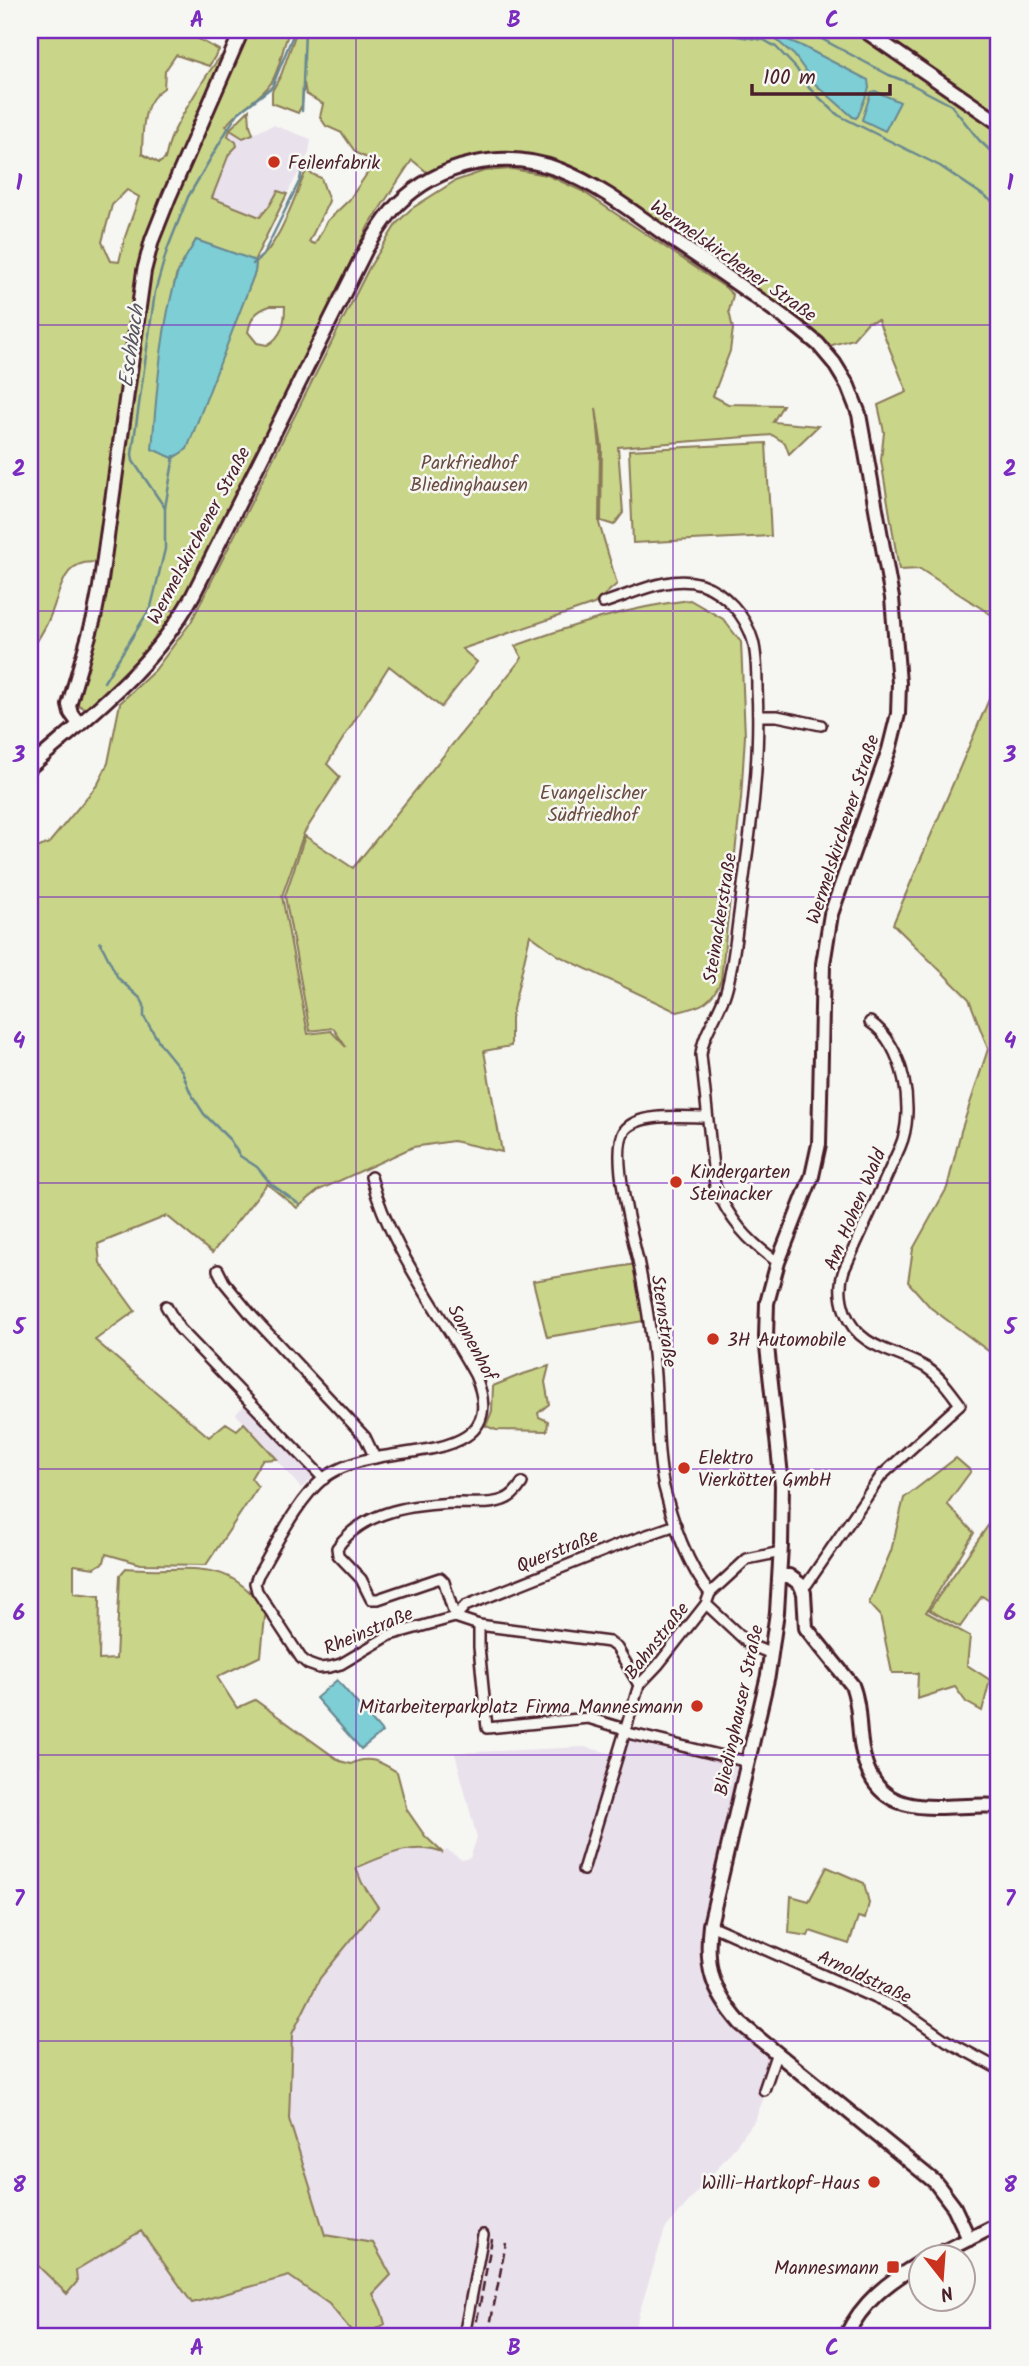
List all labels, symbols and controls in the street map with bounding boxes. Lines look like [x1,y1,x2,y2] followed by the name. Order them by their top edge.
[190,3,204,39] text: A
[507,3,521,39] text: B
[825,3,839,39] text: C
[752,52,891,96] scale bar
[763,62,816,95] text: 100 m
[288,149,380,179] place label: Feilenfabrik
[266,154,282,170] marker: Feilenfabrik
[16,166,23,202] text: 1
[1007,166,1014,202] text: 1
[643,193,823,331] street label: Wermelskirchener Straße
[110,301,155,390] water label: Eschbach
[140,441,260,630] street label: Wermelskirchener Straße
[410,449,528,501] park label: Parkfriedhof Bliedinghausen
[12,452,26,488] text: 2
[1003,452,1017,488] text: 2
[799,730,889,928] street label: Wermelskirchener Straße
[12,738,26,774] text: 3
[1003,738,1017,774] text: 3
[540,779,648,831] park label: Evangelischer Südfriedhof
[696,850,746,986] street label: Steinackerstraße
[13,1024,26,1060] text: 4
[1004,1024,1017,1060] text: 4
[817,1144,895,1275] street label: Am Hohen Wald
[690,1158,790,1210] place label: Kindergarten Steinacker
[668,1174,684,1190] marker: Kindergarten Steinacker
[642,1273,684,1370] street label: Sternstraße
[438,1299,505,1389] street label: Sonnenhof
[12,1310,27,1346] text: 5
[1003,1310,1018,1346] text: 5
[727,1326,847,1356] place label: 3H Automobile
[705,1331,721,1347] marker: 3H Automobile
[698,1444,832,1496] place label: Elektro Vierkötter GmbH
[676,1460,692,1476] marker: Elektro Vierkötter GmbH
[512,1522,604,1582] street label: Querstraße
[13,1596,25,1632] text: 6
[618,1596,698,1687] street label: Bahnstraße
[1004,1596,1016,1632] text: 6
[319,1599,419,1664] street label: Rheinstraße
[707,1622,773,1799] street label: Bliedinghauser Straße
[359,1693,683,1723] place label: Mitarbeiterparkplatz Firma Mannesmann
[689,1698,705,1714] marker: Mitarbeiterparkplatz Firma Mannesmann
[14,1882,26,1918] text: 7
[1005,1882,1017,1918] text: 7
[812,1943,917,2013] street label: Arnoldstraße
[12,2168,26,2204] text: 8
[1003,2168,1017,2204] text: 8
[701,2169,860,2199] place label: Willi-Hartkopf-Haus
[866,2174,882,2190] marker: Willi-Hartkopf-Haus
[906,2244,976,2314] north arrow
[774,2254,879,2284] place label: Mannesmann
[885,2259,901,2275] marker: Mannesmann
[936,2276,957,2308] text: N
[190,2331,204,2366] text: A
[507,2331,521,2366] text: B
[825,2331,839,2366] text: C

